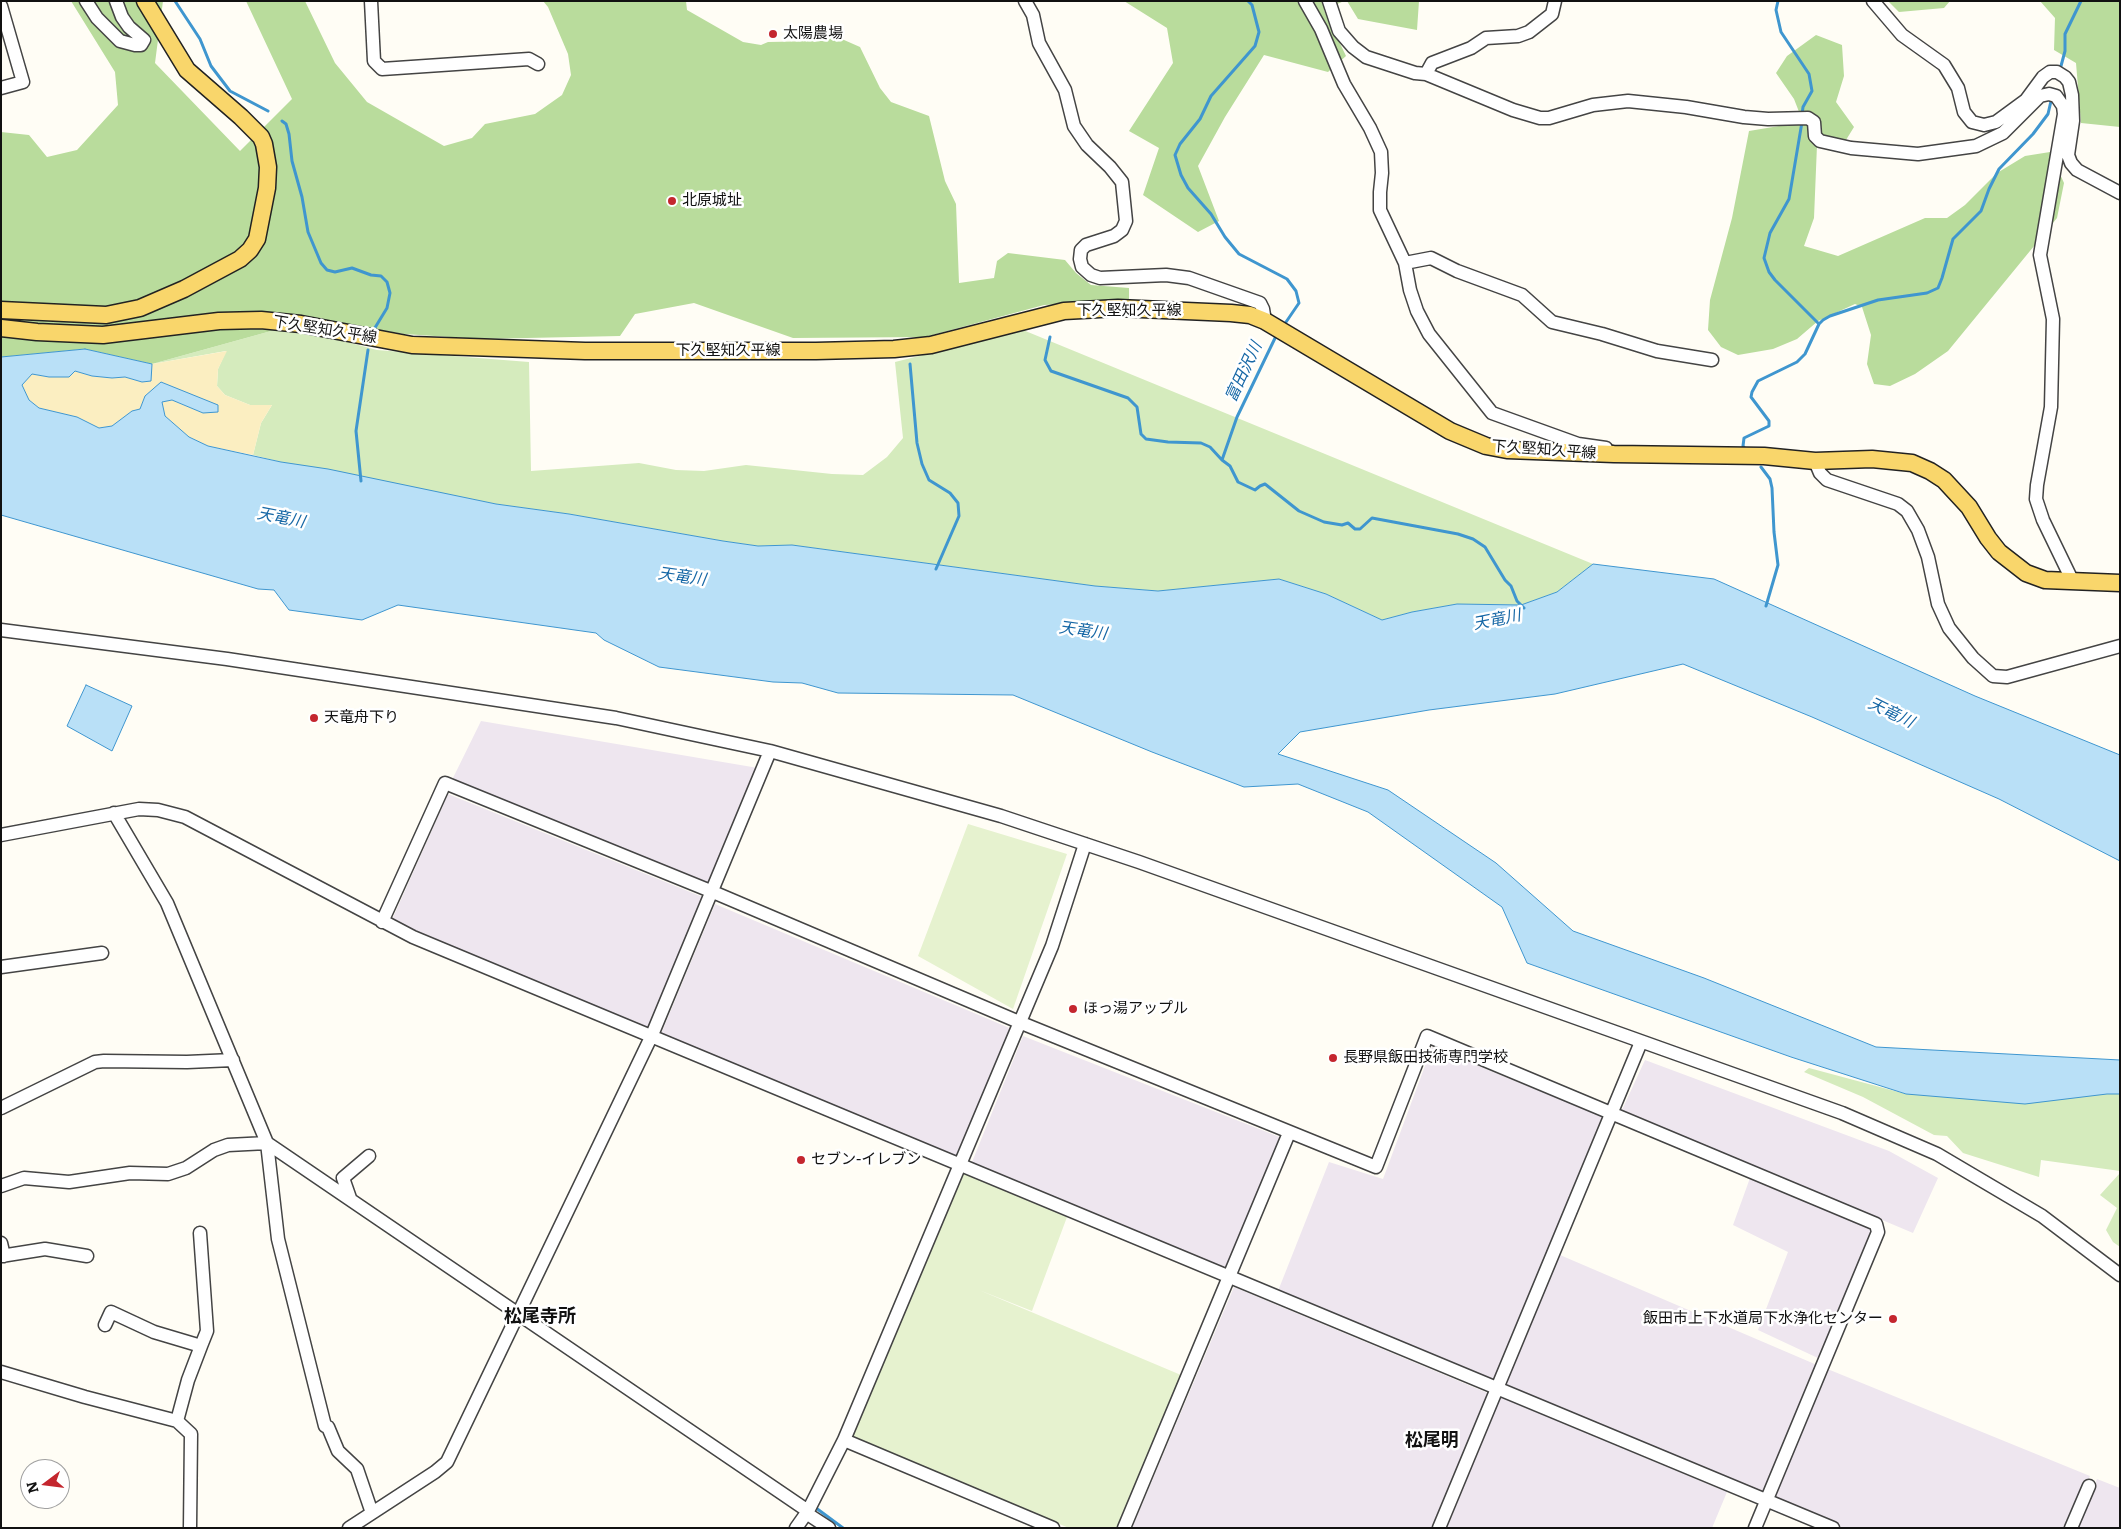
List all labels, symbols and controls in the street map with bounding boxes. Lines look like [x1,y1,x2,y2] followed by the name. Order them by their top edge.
[783,25,843,43] place label: 太陽農場
[767,28,779,40] marker: 太陽農場
[682,192,742,210] place label: 北原城址
[666,195,678,207] marker: 北原城址
[1077,302,1181,320] street label: 下久堅知久平線
[272,313,378,347] street label: 下久堅知久平線
[1222,339,1266,405] water label: 富田沢川
[676,342,780,360] street label: 下久堅知久平線
[1491,437,1597,463] street label: 下久堅知久平線
[256,504,306,532] water label: 天竜川
[657,564,707,590] water label: 天竜川
[1472,606,1522,634] water label: 天竜川
[1058,618,1108,644] water label: 天竜川
[1865,694,1917,732] water label: 天竜川
[324,709,399,727] place label: 天竜舟下り
[308,712,320,724] marker: 天竜舟下り
[1083,1000,1188,1018] place label: ほっ湯アップル
[1067,1003,1079,1015] marker: ほっ湯アップル
[1343,1049,1508,1067] place label: 長野県飯田技術専門学校
[1327,1052,1339,1064] marker: 長野県飯田技術専門学校
[811,1151,921,1169] place label: セブン-イレブン
[795,1154,807,1166] marker: セブン-イレブン
[504,1306,576,1328] district label: 松尾寺所
[1643,1310,1883,1328] place label: 飯田市上下水道局下水浄化センター
[1887,1313,1899,1325] marker: 飯田市上下水道局下水浄化センター
[1405,1430,1459,1452] district label: 松尾明
[20,1459,70,1509] north arrow
[20,1479,43,1496] text: N

